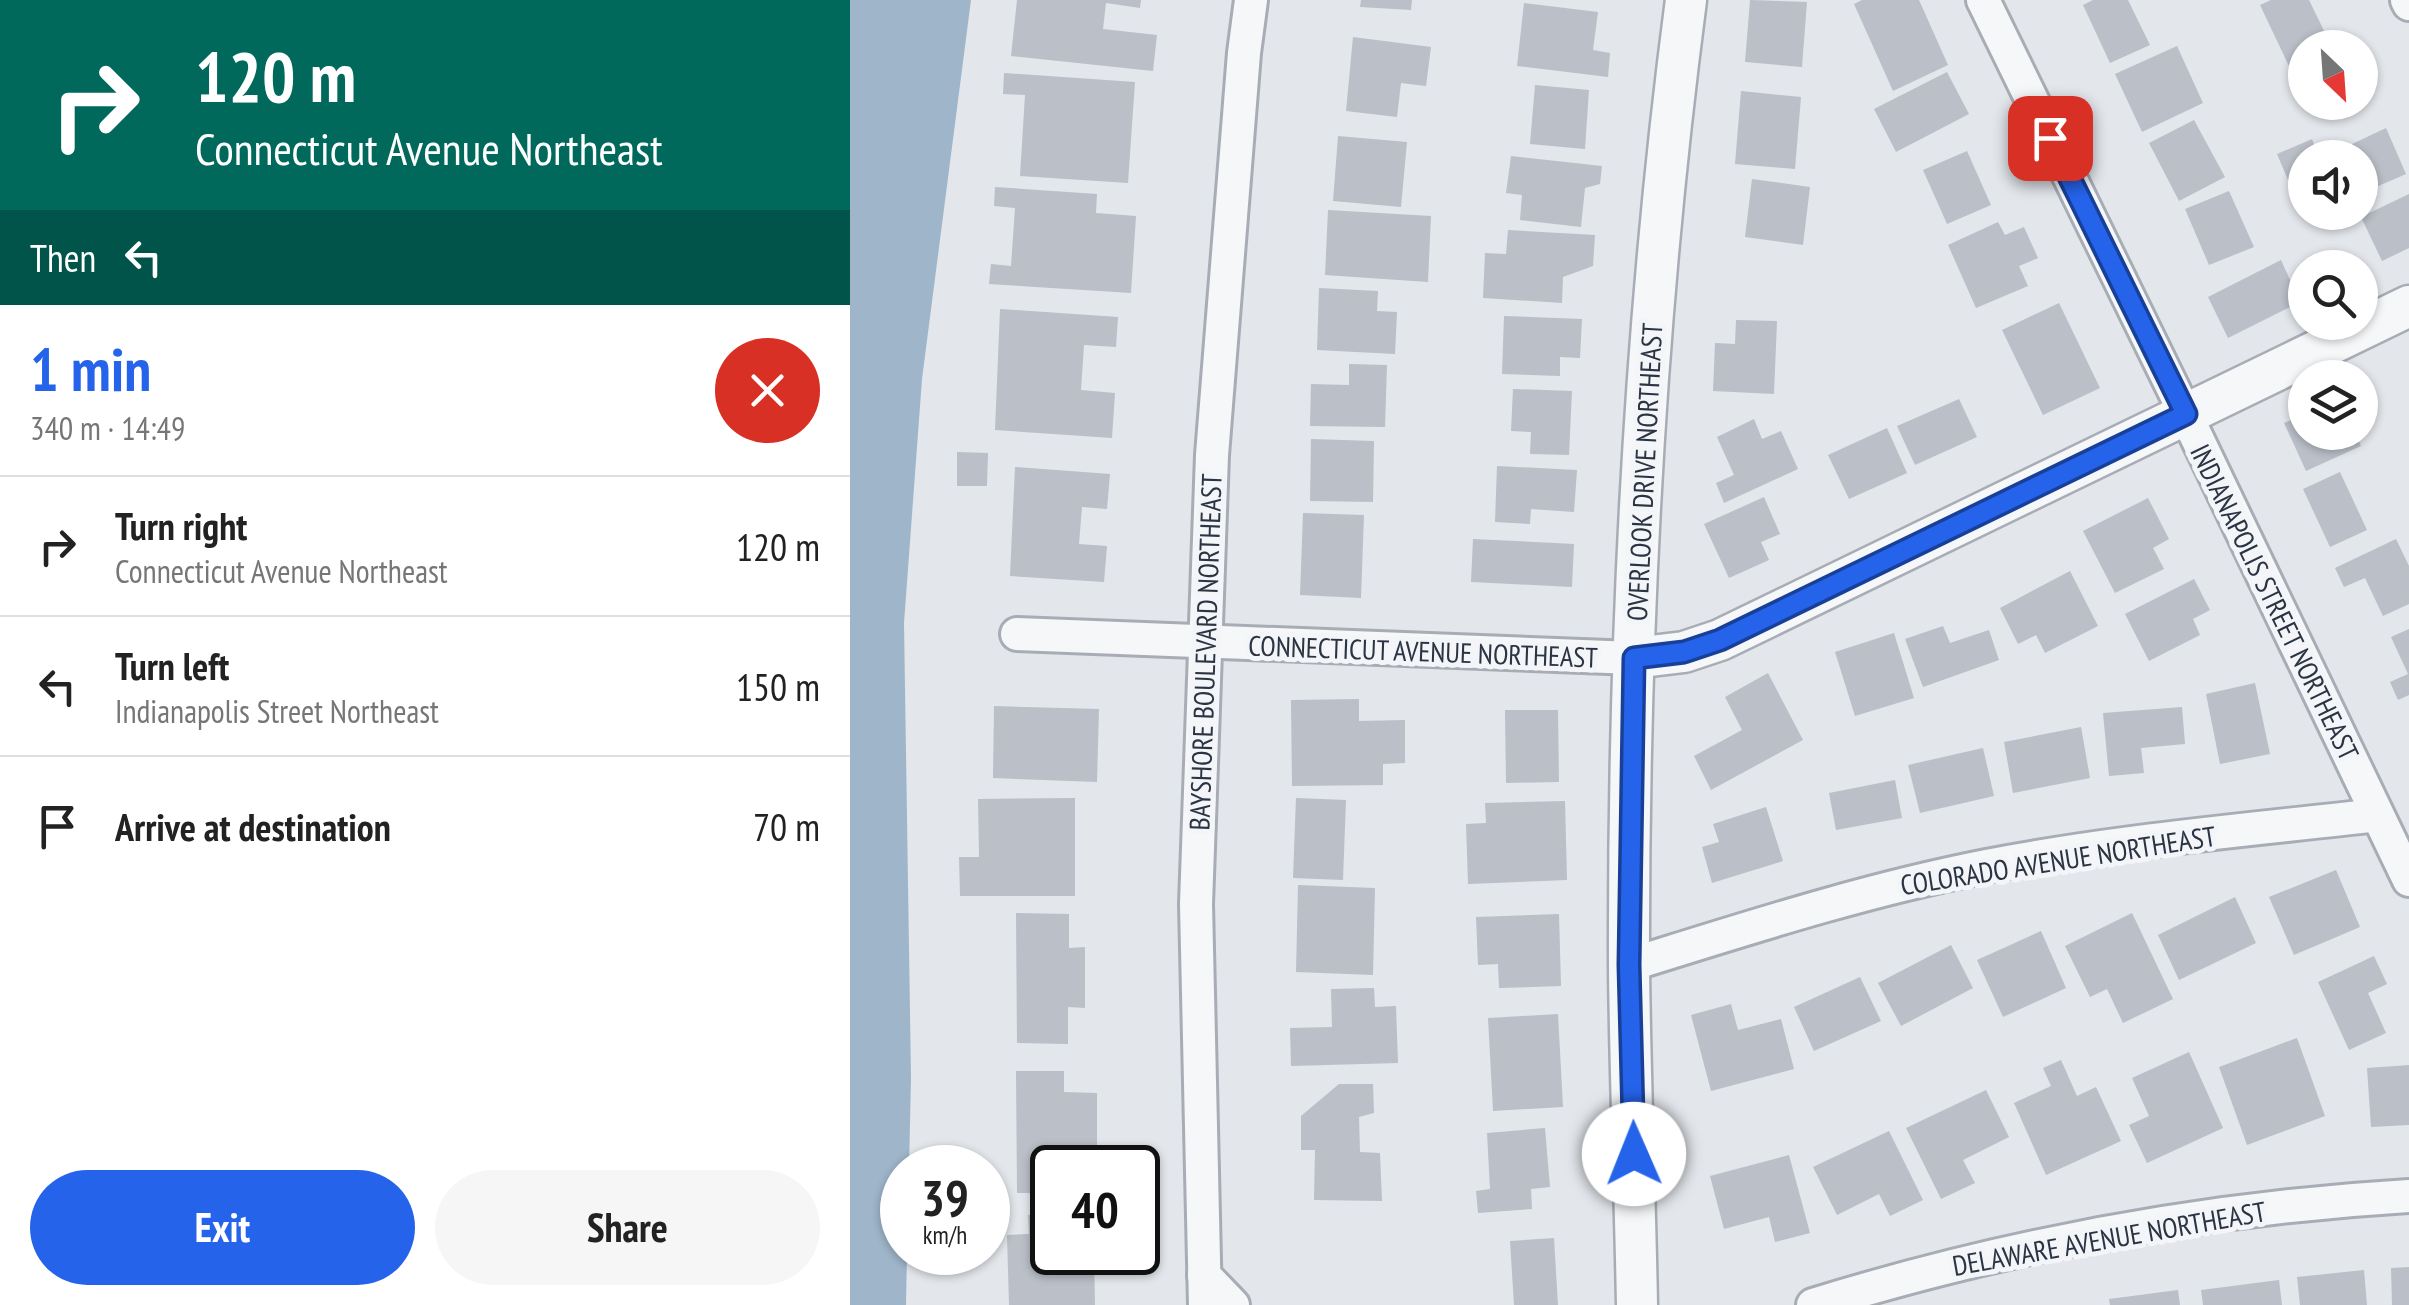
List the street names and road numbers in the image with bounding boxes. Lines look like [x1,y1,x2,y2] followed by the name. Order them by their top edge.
[1618,322,1670,622] street label: OVERLOOK DRIVE NORTHEAST
[2182,438,2368,767] street label: INDIANAPOLIS STREET NORTHEAST
[1180,472,1230,831] street label: BAYSHORE BOULEVARD NORTHEAST
[1248,626,1599,676] street label: CONNECTICUT AVENUE NORTHEAST
[1898,817,2219,903] street label: COLORADO AVENUE NORTHEAST
[1949,1192,2269,1284] street label: DELAWARE AVENUE NORTHEAST

